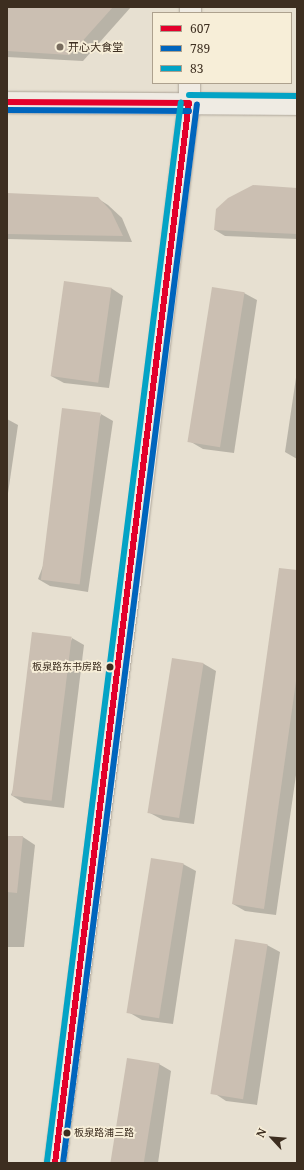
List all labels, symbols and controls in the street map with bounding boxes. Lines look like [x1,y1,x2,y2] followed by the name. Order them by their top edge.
[152,12,292,84] legend
[190,20,210,37] text: 607
[68,40,123,54] place label: 开心大食堂
[190,40,210,57] text: 789
[55,42,65,52] marker: 开心大食堂
[190,60,203,77] text: 83
[32,661,102,673] place label: 板泉路东书房路
[105,662,115,672] marker: 板泉路东书房路
[252,1118,292,1158] north arrow
[252,1125,269,1140] text: N
[74,1127,134,1139] place label: 板泉路浦三路
[62,1128,72,1138] marker: 板泉路浦三路

